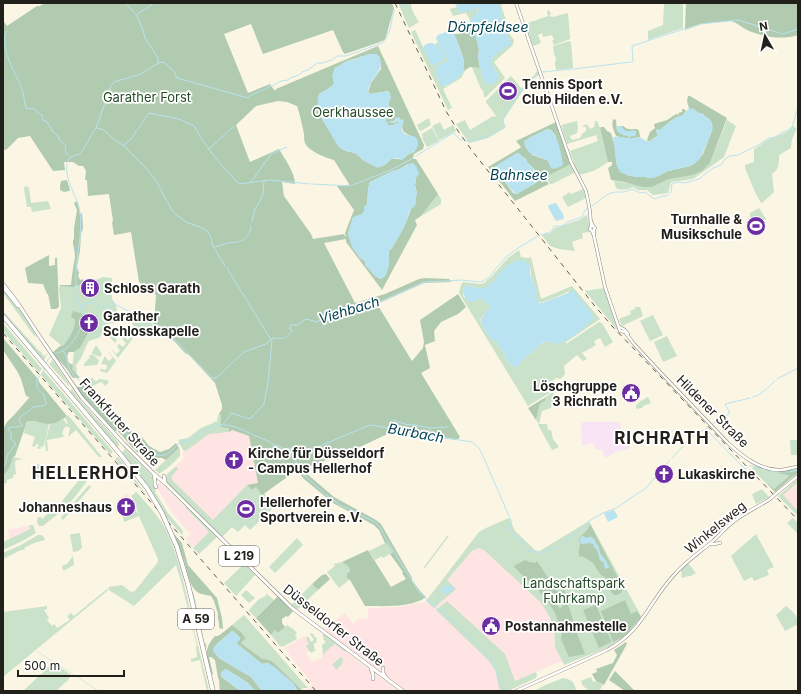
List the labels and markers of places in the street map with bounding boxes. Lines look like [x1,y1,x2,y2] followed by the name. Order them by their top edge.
[522,76,623,107] place label: Tennis Sport Club Hilden e.V.
[497,80,519,102] sports icon: Tennis Sport Club Hilden e.V.
[661,211,742,242] place label: Turnhalle & Musikschule
[745,215,767,237] sports icon: Turnhalle & Musikschule
[79,277,101,299] building icon: Schloss Garath
[104,280,200,296] place label: Schloss Garath
[103,308,199,339] place label: Garather Schlosskapelle
[78,312,100,334] church icon: Garather Schlosskapelle
[533,378,617,409] place label: Löschgruppe 3 Richrath
[620,382,642,404] public building icon: Löschgruppe 3 Richrath
[248,445,385,476] place label: Kirche für Düsseldorf - Campus Hellerhof
[223,449,245,471] church icon: Kirche für Düsseldorf - Campus Hellerhof
[653,463,675,485] church icon: Lukaskirche
[678,466,756,482] place label: Lukaskirche
[260,494,363,525] place label: Hellerhofer Sportverein e.V.
[115,496,137,518] church icon: Johanneshaus
[235,498,257,520] sports icon: Hellerhofer Sportverein e.V.
[19,499,112,515] place label: Johanneshaus
[480,615,502,637] public building icon: Postannahmestelle
[505,618,627,634] place label: Postannahmestelle

